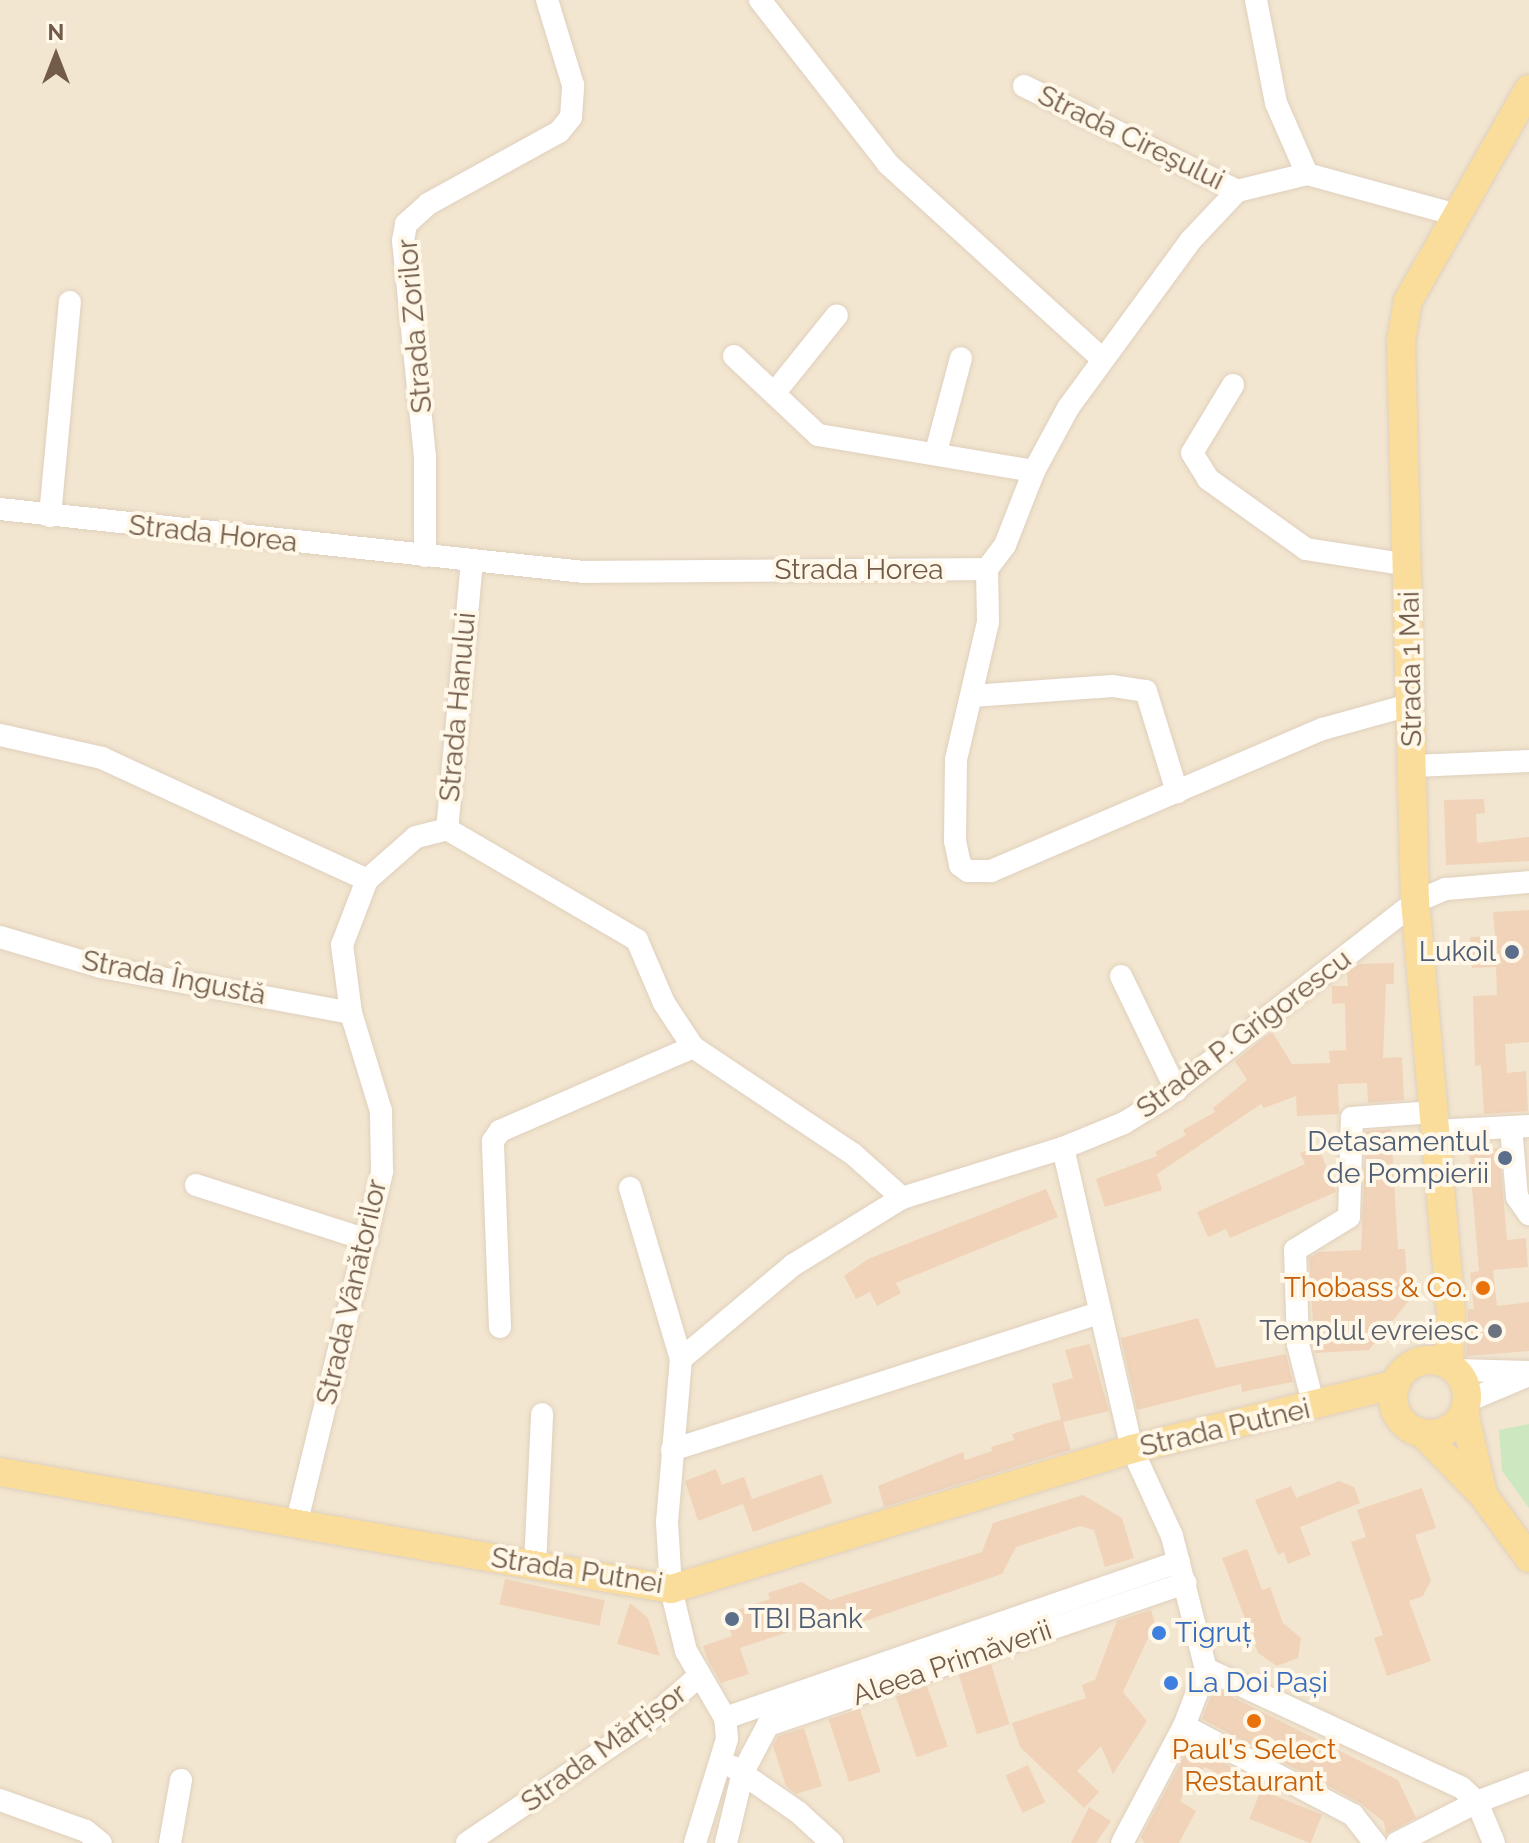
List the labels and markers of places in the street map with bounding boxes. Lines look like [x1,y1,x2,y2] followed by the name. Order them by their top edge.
[1419,935,1496,969] place label: Lukoil
[1503,943,1521,961] marker: Lukoil
[1307,1125,1489,1191] place label: Detasamentul de Pompierii
[1496,1149,1514,1167] marker: Detasamentul de Pompierii
[1284,1271,1467,1305] place label: Thobass & Co.
[1474,1279,1492,1297] marker: Thobass & Co.
[1258,1314,1479,1348] place label: Templul evreiesc
[1486,1322,1504,1340] marker: Templul evreiesc
[748,1602,863,1636] place label: TBI Bank
[723,1610,741,1628] marker: TBI Bank
[1175,1616,1251,1650] place label: Tigruț
[1150,1624,1168,1642] marker: Tigruț
[1187,1666,1328,1700] place label: La Doi Pași
[1162,1674,1180,1692] marker: La Doi Pași
[1245,1712,1263,1730] marker: Paul's Select Restaurant
[1172,1733,1336,1799] place label: Paul's Select Restaurant

